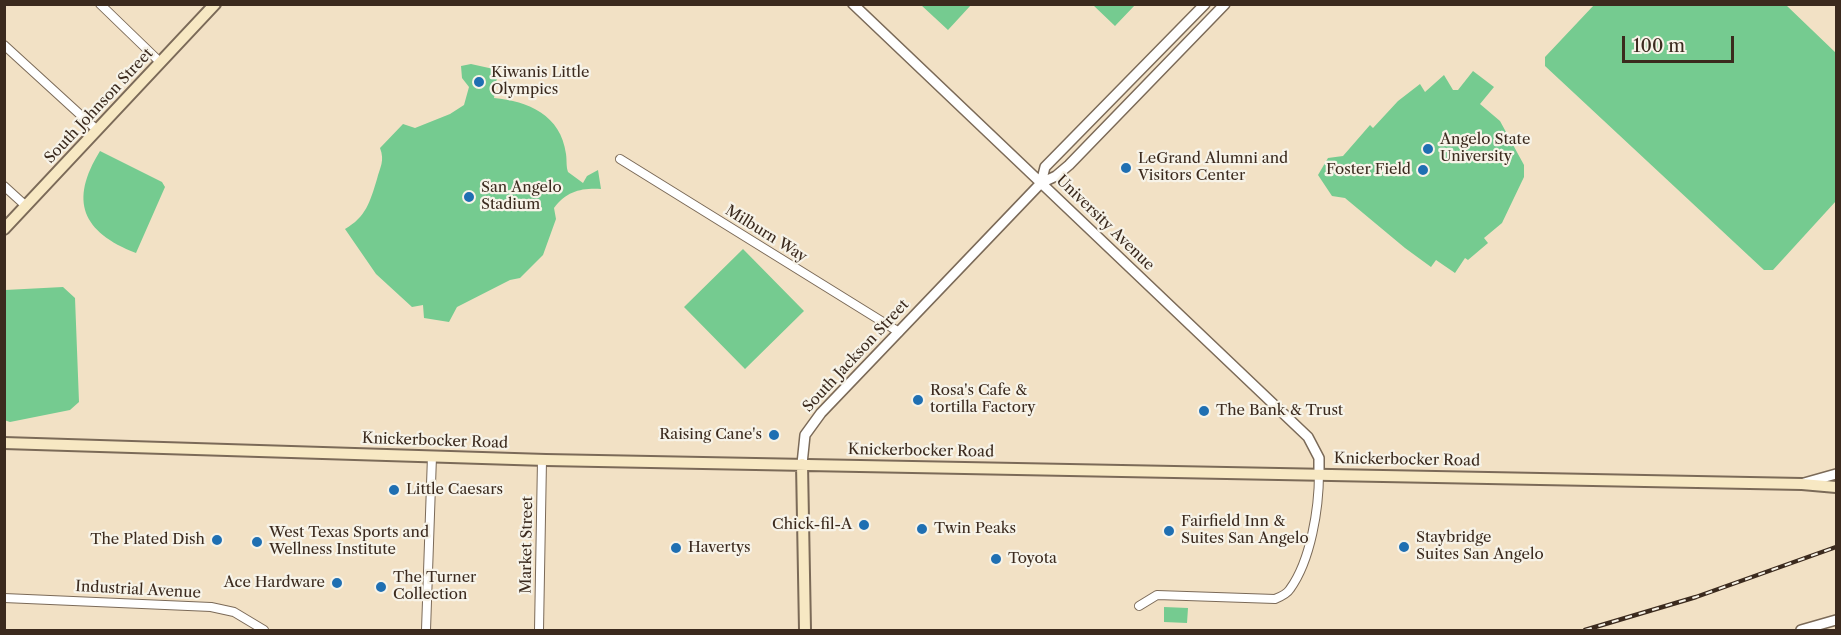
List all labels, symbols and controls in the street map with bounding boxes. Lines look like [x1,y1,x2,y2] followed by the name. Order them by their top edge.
[1625,24,1738,62] scale bar
[1633,35,1685,57] text: 100 m
[41,45,157,167] street label: South Johnson Street
[491,64,589,99] place label: Kiwanis Little Olympics
[472,75,486,89] marker: Kiwanis Little Olympics
[1440,131,1530,166] place label: Angelo State University
[1421,142,1435,156] marker: Angelo State University
[1138,150,1288,185] place label: LeGrand Alumni and Visitors Center
[1119,161,1133,175] marker: LeGrand Alumni and Visitors Center
[1326,161,1411,179] place label: Foster Field
[1416,163,1430,177] marker: Foster Field
[1052,172,1158,274] street label: University Avenue
[481,179,562,214] place label: San Angelo Stadium
[462,190,476,204] marker: San Angelo Stadium
[722,202,810,266] street label: Milburn Way
[799,296,913,416] street label: South Jackson Street
[930,382,1036,417] place label: Rosa's Cafe & tortilla Factory
[911,393,925,407] marker: Rosa's Cafe & tortilla Factory
[1216,402,1343,420] place label: The Bank & Trust
[1197,404,1211,418] marker: The Bank & Trust
[659,426,762,444] place label: Raising Cane's
[767,428,781,442] marker: Raising Cane's
[362,429,508,453] street label: Knickerbocker Road
[848,441,994,461] street label: Knickerbocker Road
[1334,450,1480,470] street label: Knickerbocker Road
[406,481,503,499] place label: Little Caesars
[387,483,401,497] marker: Little Caesars
[517,496,537,594] street label: Market Street
[1181,513,1309,548] place label: Fairfield Inn & Suites San Angelo
[772,516,852,534] place label: Chick-fil-A
[857,518,871,532] marker: Chick-fil-A
[934,520,1016,538] place label: Twin Peaks
[915,522,929,536] marker: Twin Peaks
[269,524,429,559] place label: West Texas Sports and Wellness Institute
[1162,524,1176,538] marker: Fairfield Inn & Suites San Angelo
[1416,529,1544,564] place label: Staybridge Suites San Angelo
[90,531,205,549] place label: The Plated Dish
[210,533,224,547] marker: The Plated Dish
[250,535,264,549] marker: West Texas Sports and Wellness Institute
[688,539,751,557] place label: Havertys
[1397,540,1411,554] marker: Staybridge Suites San Angelo
[669,541,683,555] marker: Havertys
[1008,550,1057,568] place label: Toyota
[989,552,1003,566] marker: Toyota
[393,569,476,604] place label: The Turner Collection
[224,574,325,592] place label: Ace Hardware
[330,576,344,590] marker: Ace Hardware
[75,578,201,602] street label: Industrial Avenue
[374,580,388,594] marker: The Turner Collection

